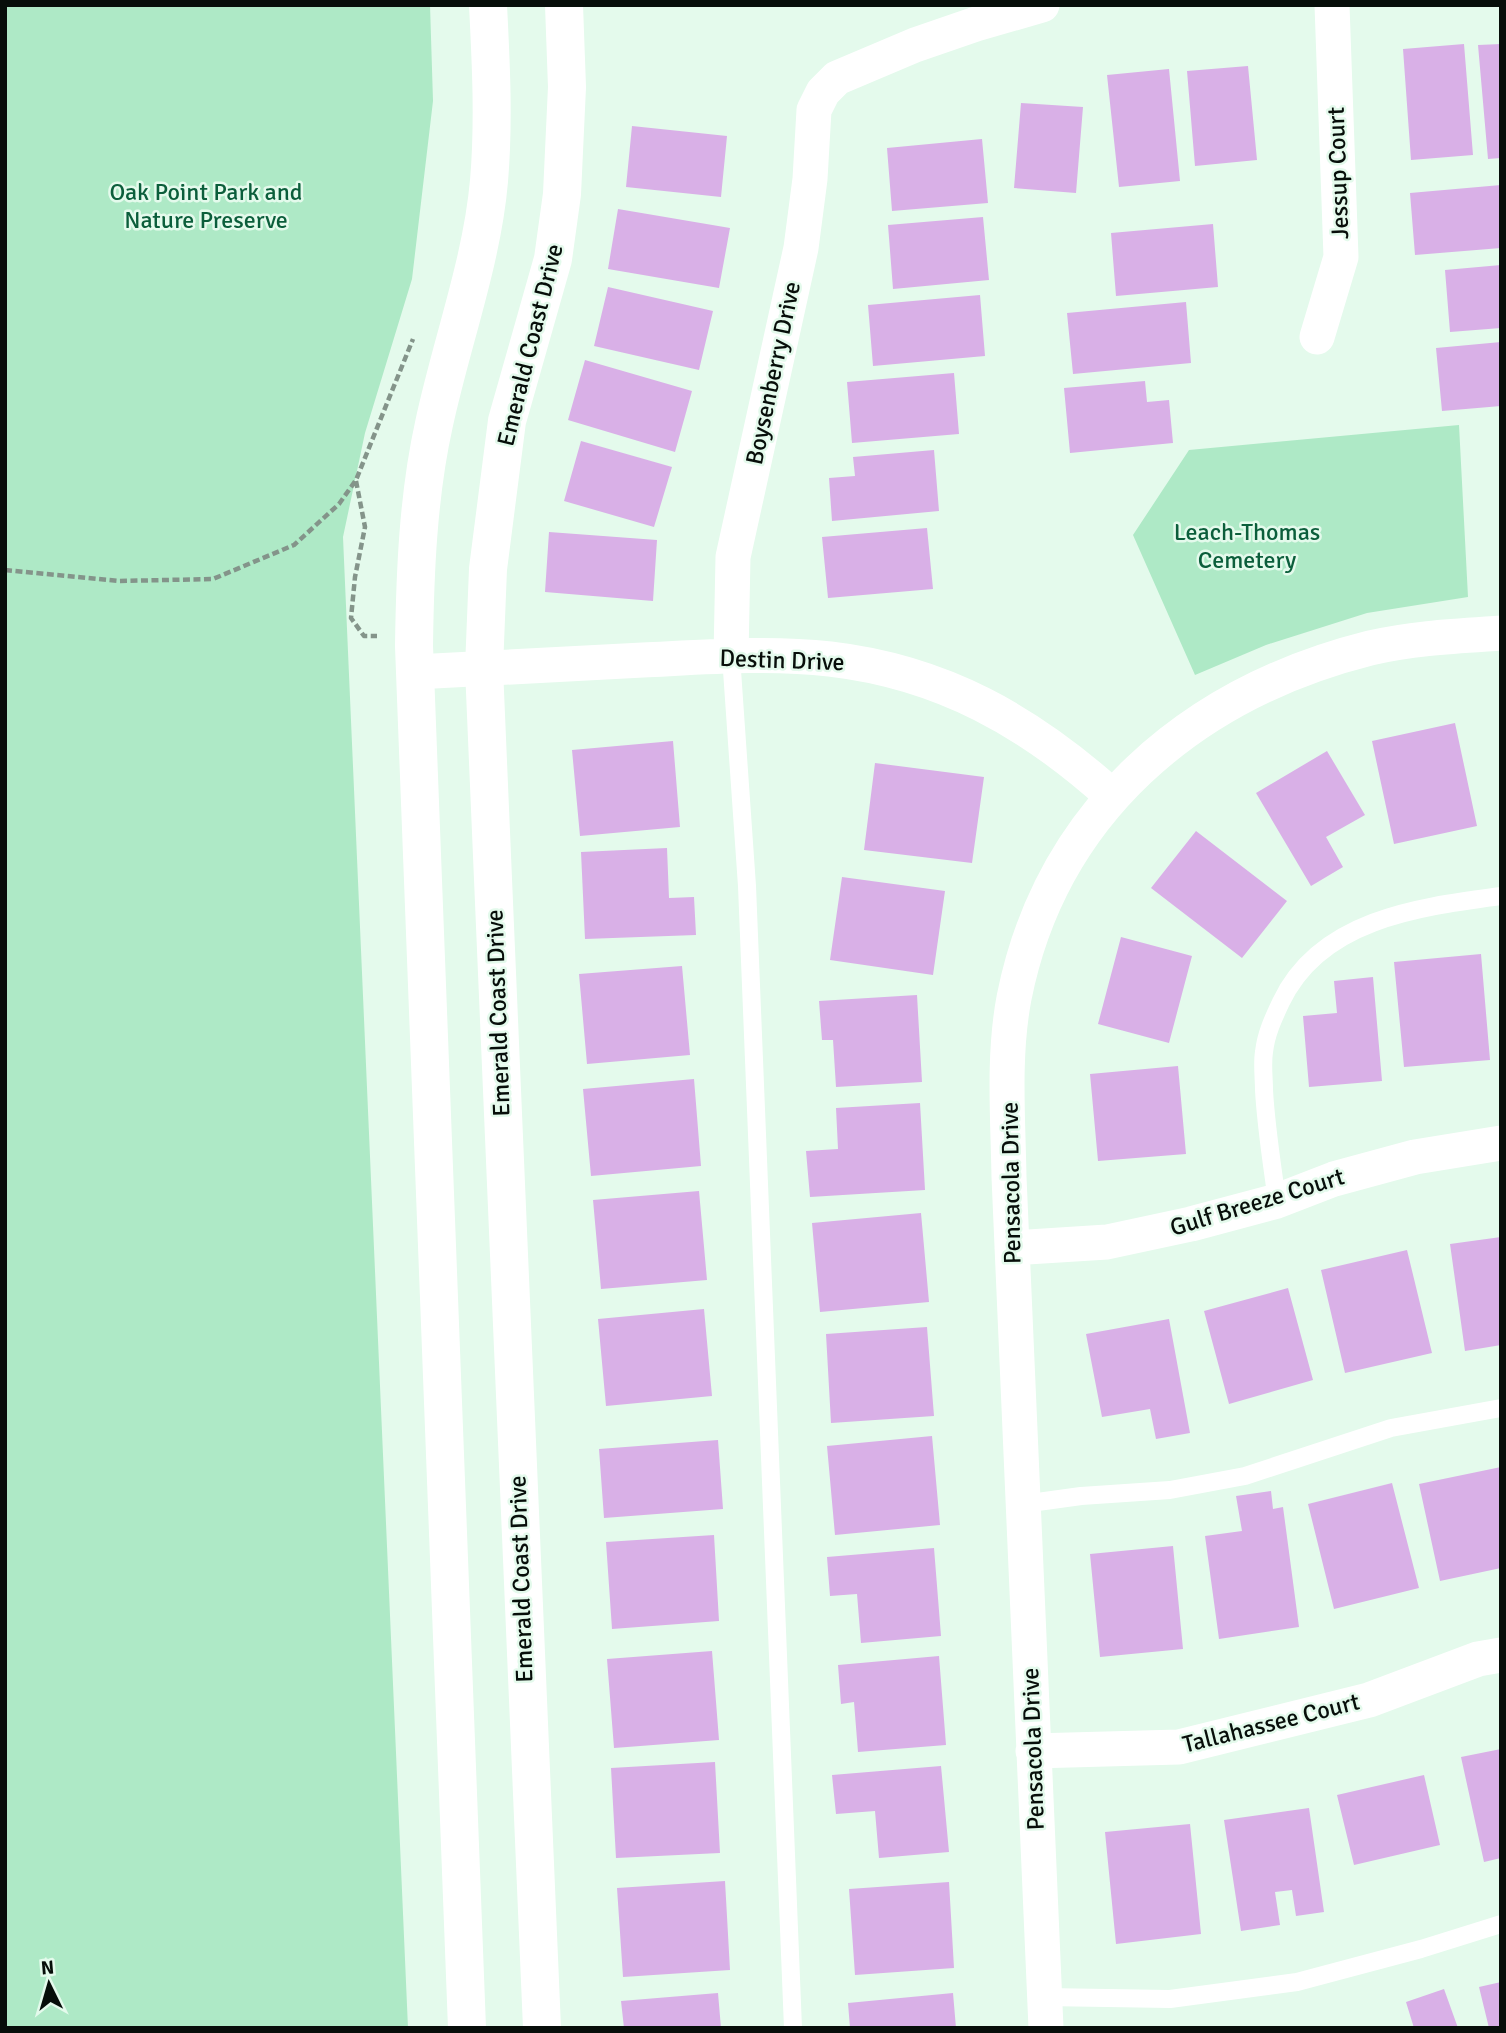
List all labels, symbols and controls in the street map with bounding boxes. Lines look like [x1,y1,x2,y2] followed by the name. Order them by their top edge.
[1321,106,1355,240] street label: Jessup Court
[109,177,303,235] park label: Oak Point Park and Nature Preserve
[490,241,570,449] street label: Emerald Coast Drive
[739,279,807,467] street label: Boysenberry Drive
[1174,517,1320,575] park label: Leach-Thomas Cemetery
[719,643,845,677] street label: Destin Drive
[479,909,517,1117] street label: Emerald Coast Drive
[995,1102,1027,1264] street label: Pensacola Drive
[1166,1161,1348,1243] street label: Gulf Breeze Court
[502,1475,540,1683] street label: Emerald Coast Drive
[1015,1667,1051,1831] street label: Pensacola Drive
[1179,1686,1363,1760] street label: Tallahassee Court
[14,1949,84,2019] north arrow
[40,1956,55,1981] text: N

